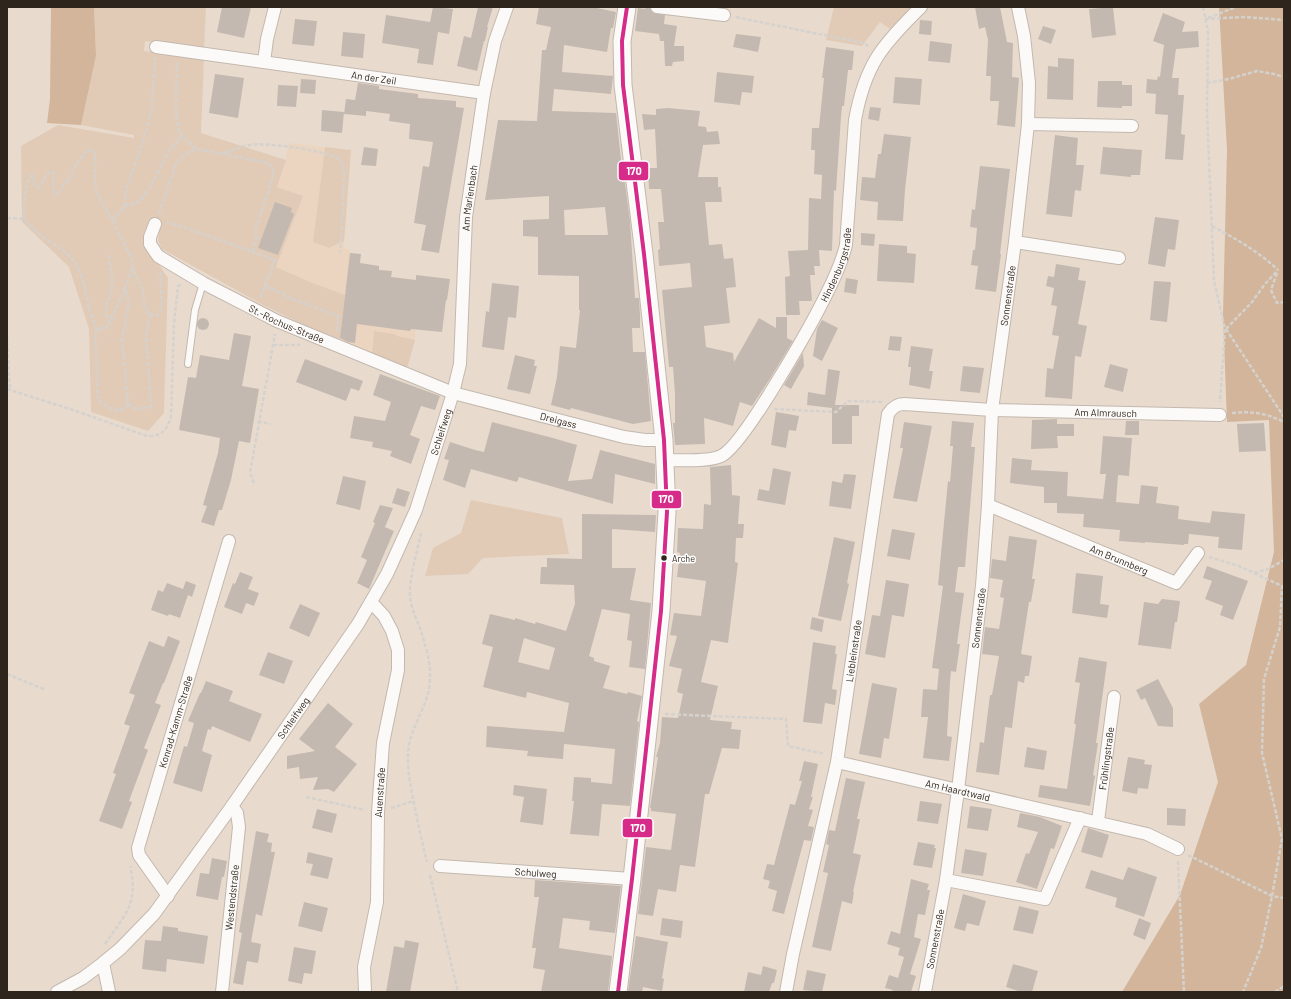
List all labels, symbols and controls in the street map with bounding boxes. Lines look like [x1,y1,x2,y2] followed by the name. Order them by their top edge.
[350,68,397,87] street label: An der Zeil
[618,161,649,181] line badge: 170
[459,164,480,231] street label: Am Marienbach
[626,164,642,177] text: 170
[818,227,853,304] street label: Hindenburgstraße
[998,265,1018,326] street label: Sonnenstraße
[247,302,326,346] street label: St.-Rochus-Straße
[1074,406,1137,419] street label: Am Almrausch
[428,407,454,456] street label: Schleifweg
[539,410,578,431] street label: Dreigass
[651,490,682,509] line badge: 170
[658,492,674,505] text: 170
[1088,542,1150,577] street label: Am Brunnberg
[659,553,669,563] marker: Arche
[672,553,695,564] place label: Arche
[969,587,988,649] street label: Sonnenstraße
[843,619,864,683] street label: Liebleinstraße
[156,674,195,769] street label: Konrad-Kamm-Straße
[275,695,312,741] street label: Schleifweg
[1096,726,1116,791] street label: Frühlingstraße
[372,767,387,818] street label: Auenstraße
[924,777,991,803] street label: Am Haardtwald
[622,818,653,838] line badge: 170
[630,821,646,834] text: 170
[222,864,241,931] street label: Westendstraße
[514,865,557,880] street label: Schulweg
[923,908,946,970] street label: Sonnenstraße

